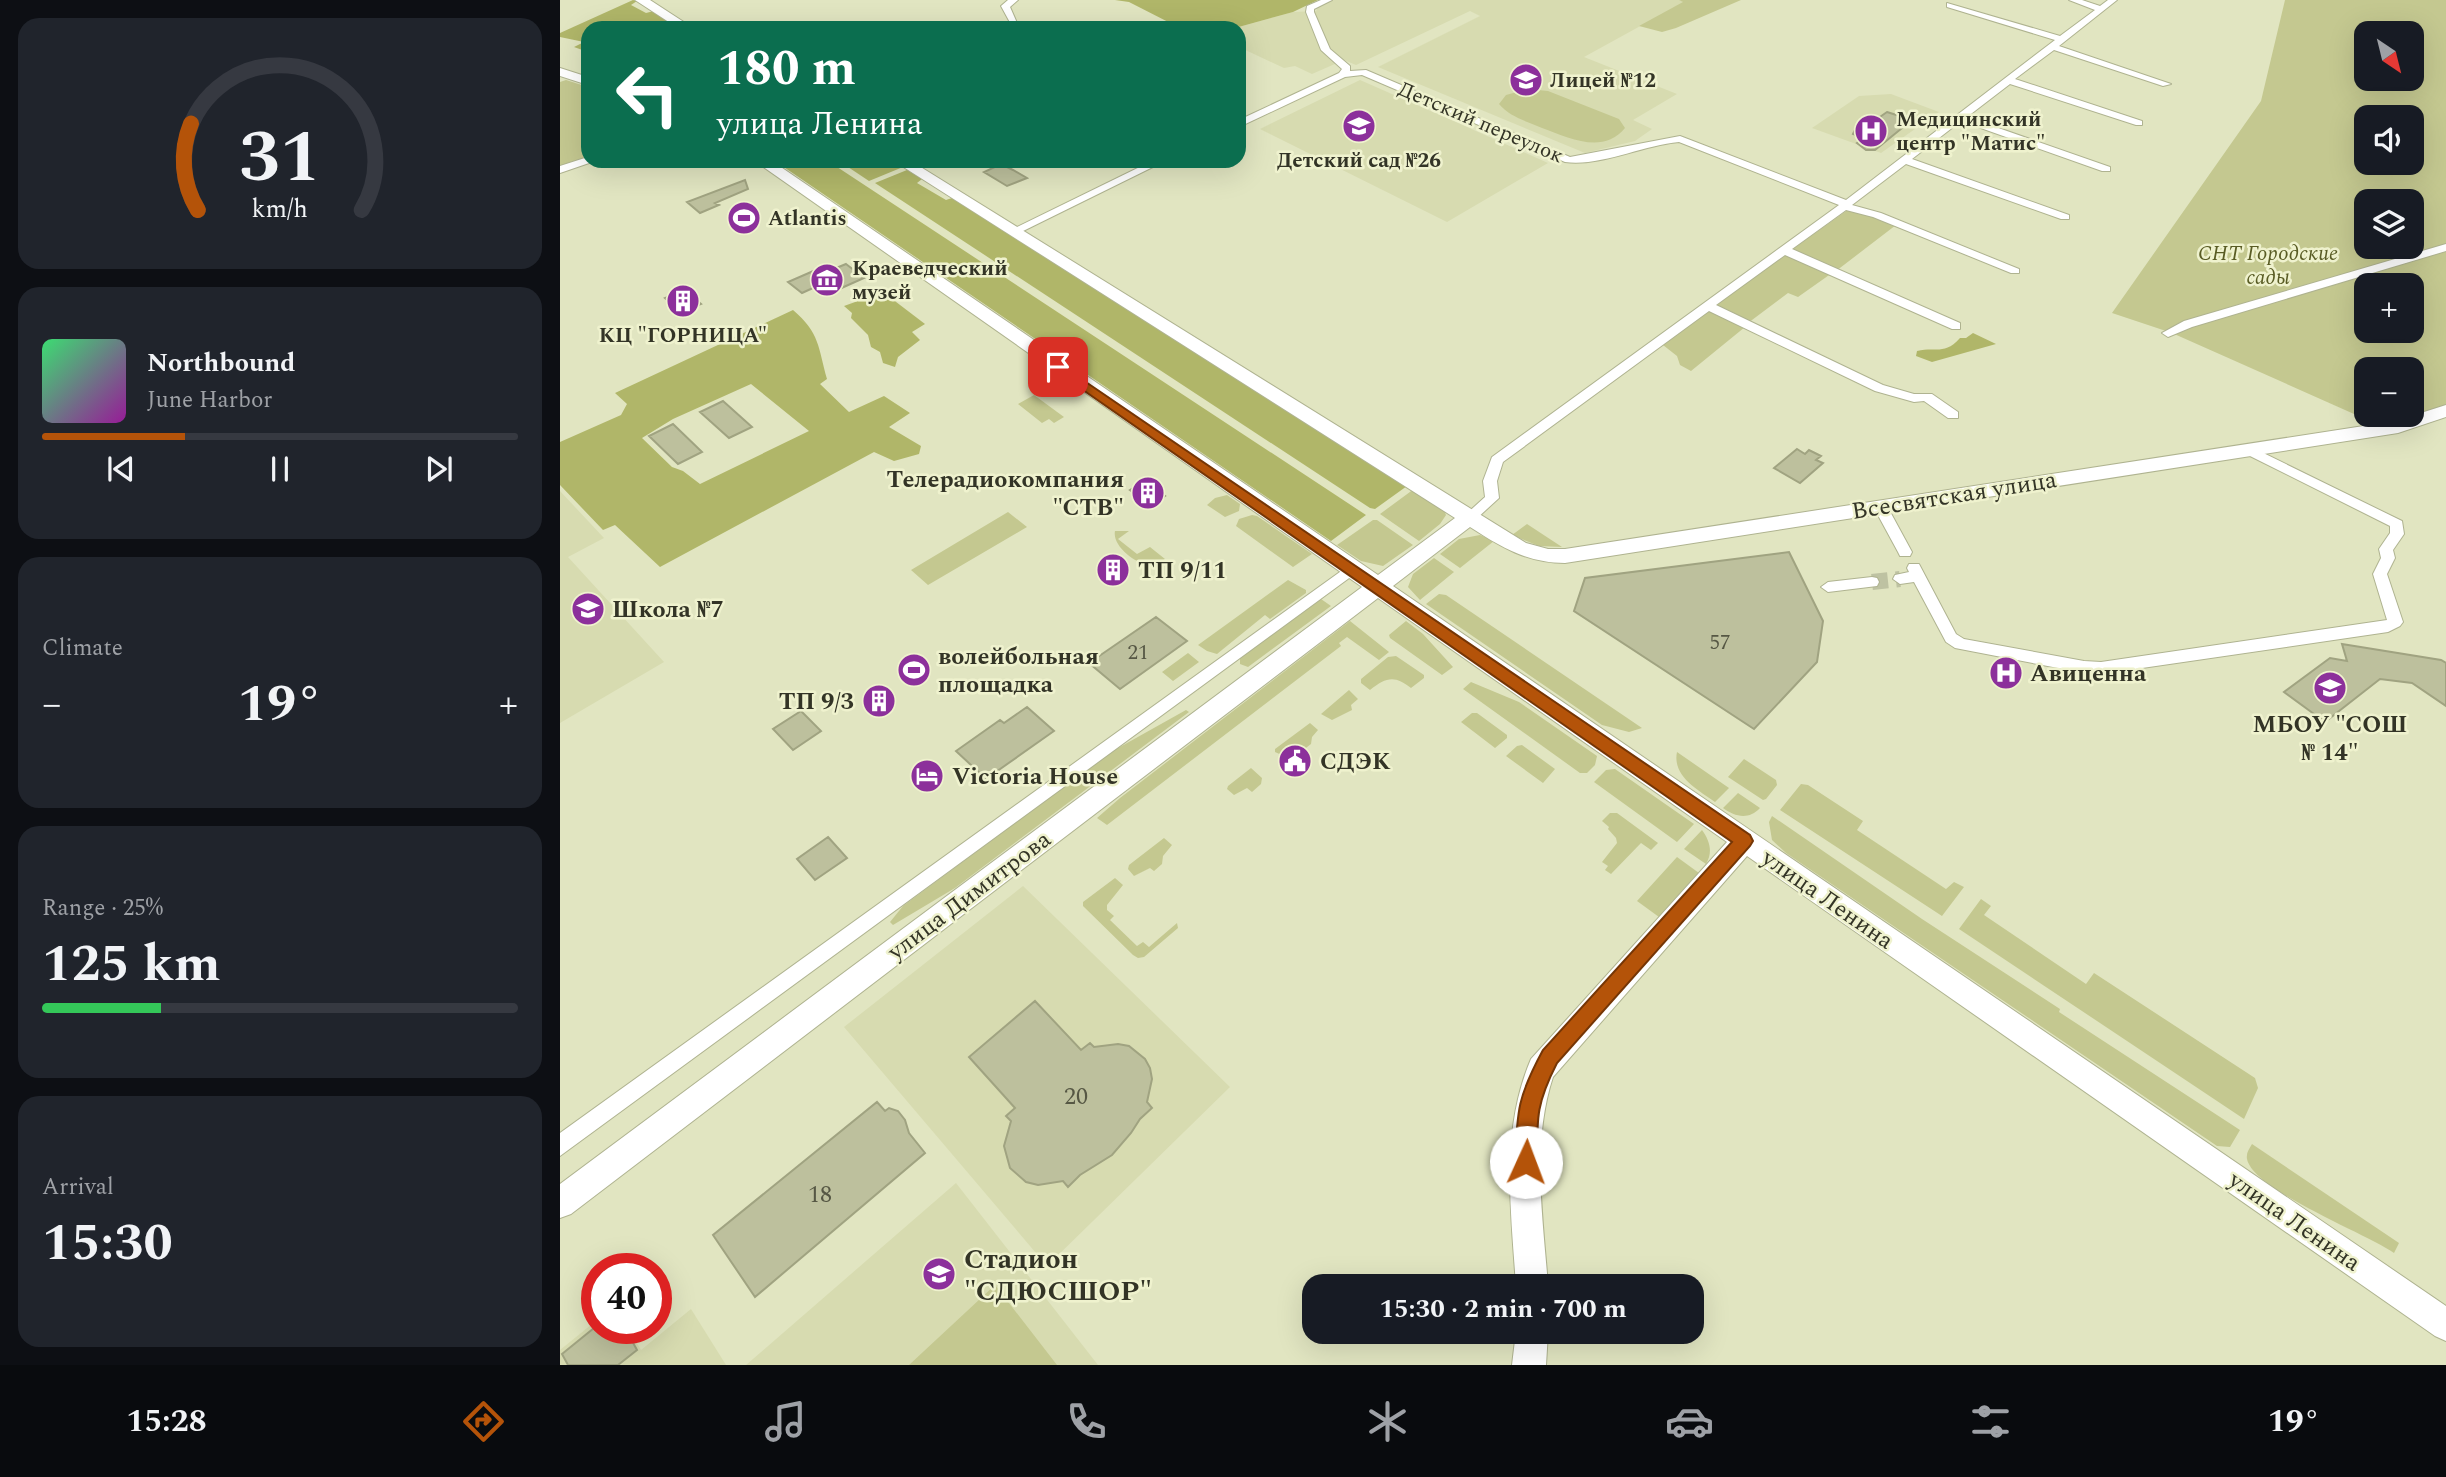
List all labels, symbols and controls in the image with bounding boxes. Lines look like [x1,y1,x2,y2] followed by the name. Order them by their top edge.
[2354,21,2424,91] north arrow
[2354,21,2424,427] map controls
[717,32,856,107] text: 180 m
[602,49,693,140] icon: left
[1507,61,1545,99] school or university icon: Лицей №12
[1550,65,1656,97] place label: Лицей №12
[1393,74,1569,172] street label: Детский переулок
[717,100,923,149] text: улица Ленина
[239,103,321,214] text: 31
[1896,104,2045,160] place label: Медицинский центр "Матис"
[2354,105,2424,175] button: sound
[1340,107,1378,145] school or university icon: Детский сад №26
[1852,112,1890,150] hospital icon: Медицинский центр "Матис"
[1277,145,1441,177] place label: Детский сад №26
[2354,189,2424,259] button: layers
[252,191,308,229] text: km/h
[725,199,763,237] sports icon: Atlantis
[768,203,847,235] place label: Atlantis
[2198,238,2338,294] park label: СНТ Городские сады
[852,253,1008,309] place label: Краеведческий музей
[808,261,846,299] museum icon: Краеведческий музей
[2354,273,2424,343] button: +
[664,282,702,320] building icon: КЦ "ГОРНИЦА"
[599,320,767,352] place label: КЦ "ГОРНИЦА"
[1028,337,1088,397] pin
[147,343,295,383] text: Northbound
[1039,348,1077,386] icon: arrive
[2354,357,2424,427] button: −
[147,383,272,418] text: June Harbor
[102,450,140,488] icon: previous
[261,450,299,488] icon: pause
[420,450,458,488] icon: next
[886,462,1124,526] place label: Телерадиокомпания "СТВ"
[1849,462,2059,530] street label: Всесвятская улица
[1129,474,1167,512] building icon: Телерадиокомпания "СТВ"
[1094,551,1132,589] building icon: ТП 9/11
[1138,553,1227,589] place label: ТП 9/11
[569,590,607,628] school or university icon: Школа №7
[612,592,724,628] place label: Школа №7
[1710,627,1731,659] house number: 57
[42,631,123,666] text: Climate
[1128,637,1149,669] house number: 21
[938,639,1099,703] place label: волейбольная площадка
[895,651,933,689] sports icon: волейбольная площадка
[1987,654,2025,692] hospital icon: Авиценна
[2030,656,2147,692] place label: Авиценна
[238,665,322,744] text: 19°
[2311,669,2349,707] school or university icon: МБОУ "СОШ № 14"
[42,676,61,734] text: −
[499,676,518,734] text: +
[860,682,898,720] building icon: ТП 9/3
[779,684,854,720] place label: ТП 9/3
[2253,707,2407,771] place label: МБОУ "СОШ № 14"
[1276,742,1314,780] public building icon: СДЭК
[1320,744,1391,780] place label: СДЭК
[908,757,946,795] hotel icon: Victoria House
[952,759,1118,795] place label: Victoria House
[879,822,1059,970] street label: улица Димитрова
[1753,840,1901,959] street label: улица Ленина
[42,891,163,926] text: Range · 25%
[42,925,221,1004] text: 125 km
[1064,1079,1088,1115] house number: 20
[1489,1125,1563,1199] position arrow
[2220,1162,2368,1281] street label: улица Ленина
[42,1170,114,1205] text: Arrival
[808,1177,832,1213] house number: 18
[42,1204,173,1283] text: 15:30
[964,1238,1152,1313] place label: Стадион "СДЮСШОР"
[581,1253,672,1344] speed limit sign: 40
[920,1255,958,1293] school or university icon: Стадион "СДЮСШОР"
[1379,1289,1627,1329] text: 15:30 · 2 min · 700 m
[126,1397,207,1446] text: 15:28
[459,1397,508,1446] icon: directions
[761,1397,810,1446] icon: music
[1062,1397,1111,1446] icon: phone
[1363,1397,1412,1446] icon: climate
[1665,1397,1714,1446] icon: car
[1966,1397,2015,1446] icon: filters
[2268,1397,2320,1446] text: 19°

